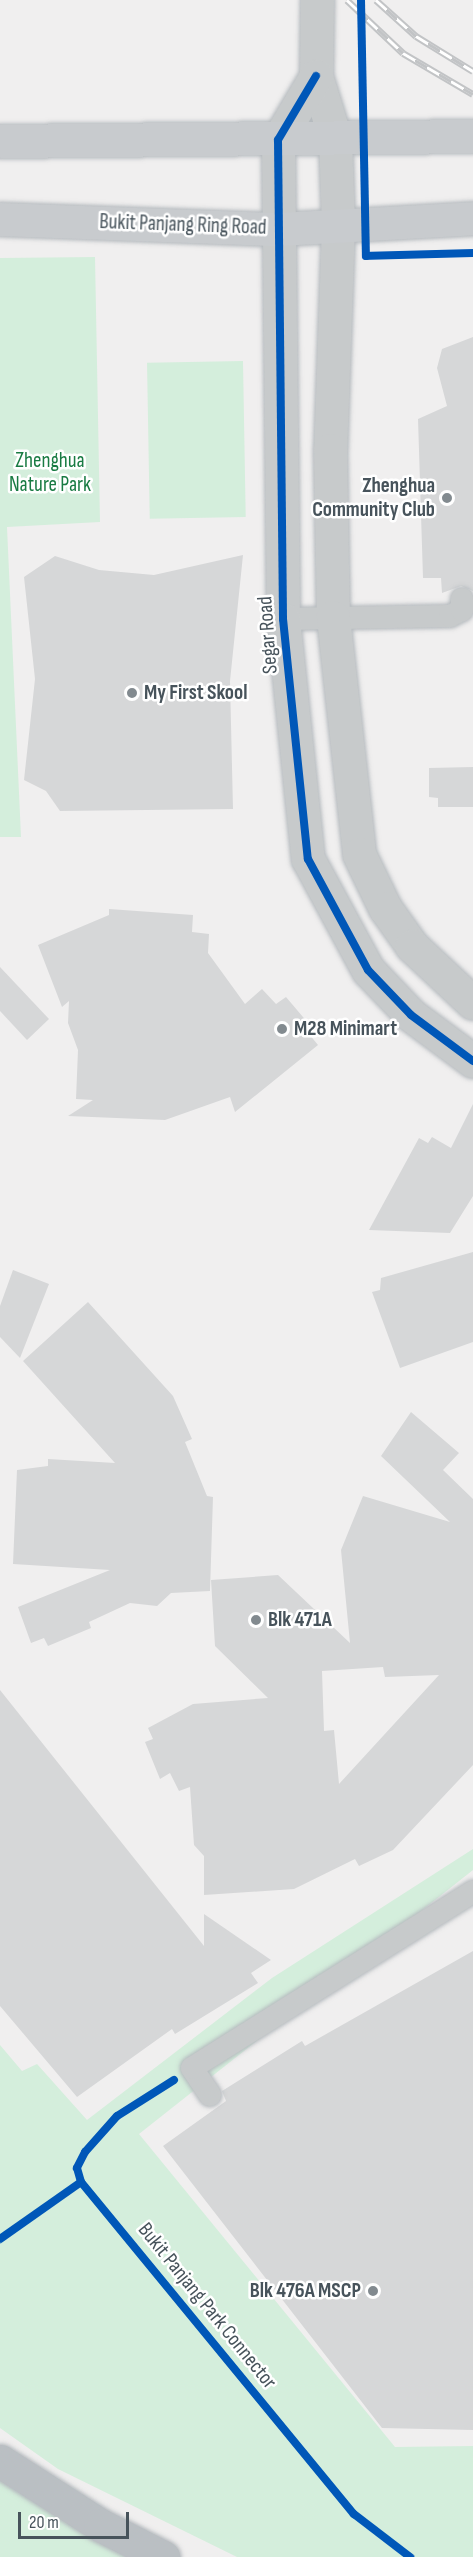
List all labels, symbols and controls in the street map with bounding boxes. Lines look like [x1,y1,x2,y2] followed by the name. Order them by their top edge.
[99,209,267,241] street label: Bukit Panjang Ring Road
[9,448,91,498] park label: Zhenghua Nature Park
[312,473,435,523] place label: Zhenghua Community Club
[440,491,454,505] marker: Zhenghua Community Club
[253,595,283,675] street label: Segar Road
[144,680,247,706] place label: My First Skool
[125,686,139,700] marker: My First Skool
[294,1016,397,1042] place label: M28 Minimart
[275,1022,289,1036] marker: M28 Minimart
[268,1607,332,1633] place label: Blk 471A
[249,1613,263,1627] marker: Blk 471A
[132,2218,282,2394] street label: Bukit Panjang Park Connector
[250,2278,361,2304] place label: Blk 476A MSCP
[366,2284,380,2298] marker: Blk 476A MSCP
[21,2500,132,2538] scale bar
[29,2512,59,2533] text: 20 m

